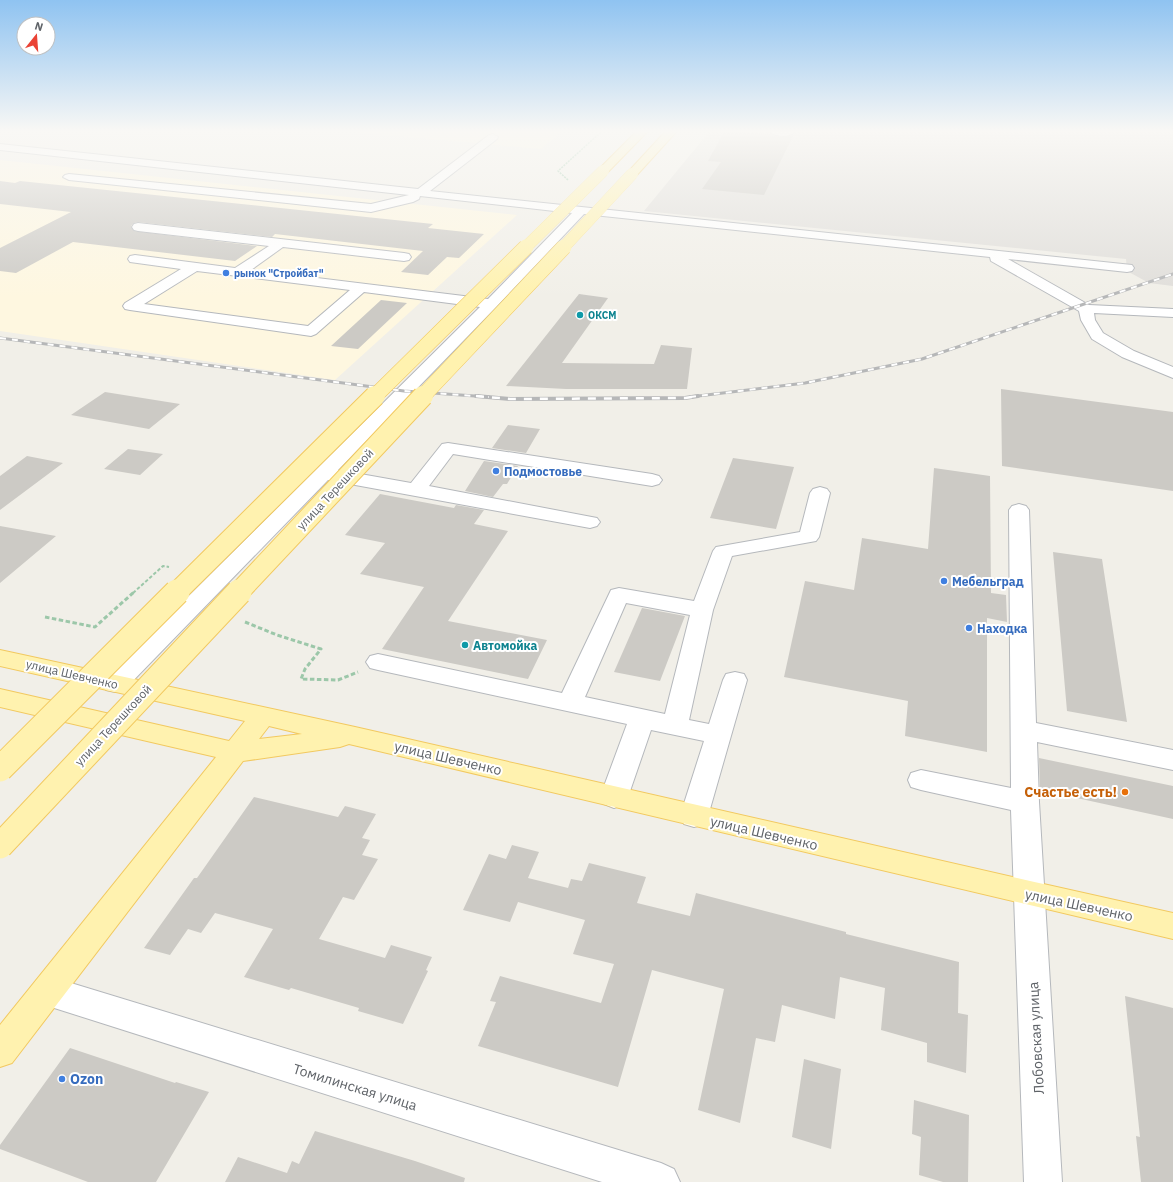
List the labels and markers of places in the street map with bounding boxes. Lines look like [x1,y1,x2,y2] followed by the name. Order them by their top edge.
[234,267,324,280] place label: рынок "Стройбат"
[221,268,231,278] marker: рынок "Стройбат"
[588,309,616,322] place label: ОКСМ
[575,310,585,320] marker: ОКСМ
[504,464,582,479] place label: Подмостовье
[491,466,501,476] marker: Подмостовье
[952,574,1024,589] place label: Мебельград
[939,576,949,586] marker: Мебельград
[977,621,1028,636] place label: Находка
[964,623,974,633] marker: Находка
[473,638,537,653] place label: Автомойка
[460,640,470,650] marker: Автомойка
[1024,783,1117,801] place label: Счастье есть!
[1120,787,1130,797] marker: Счастье есть!
[70,1070,103,1088] place label: Ozon
[57,1074,67,1084] marker: Ozon

